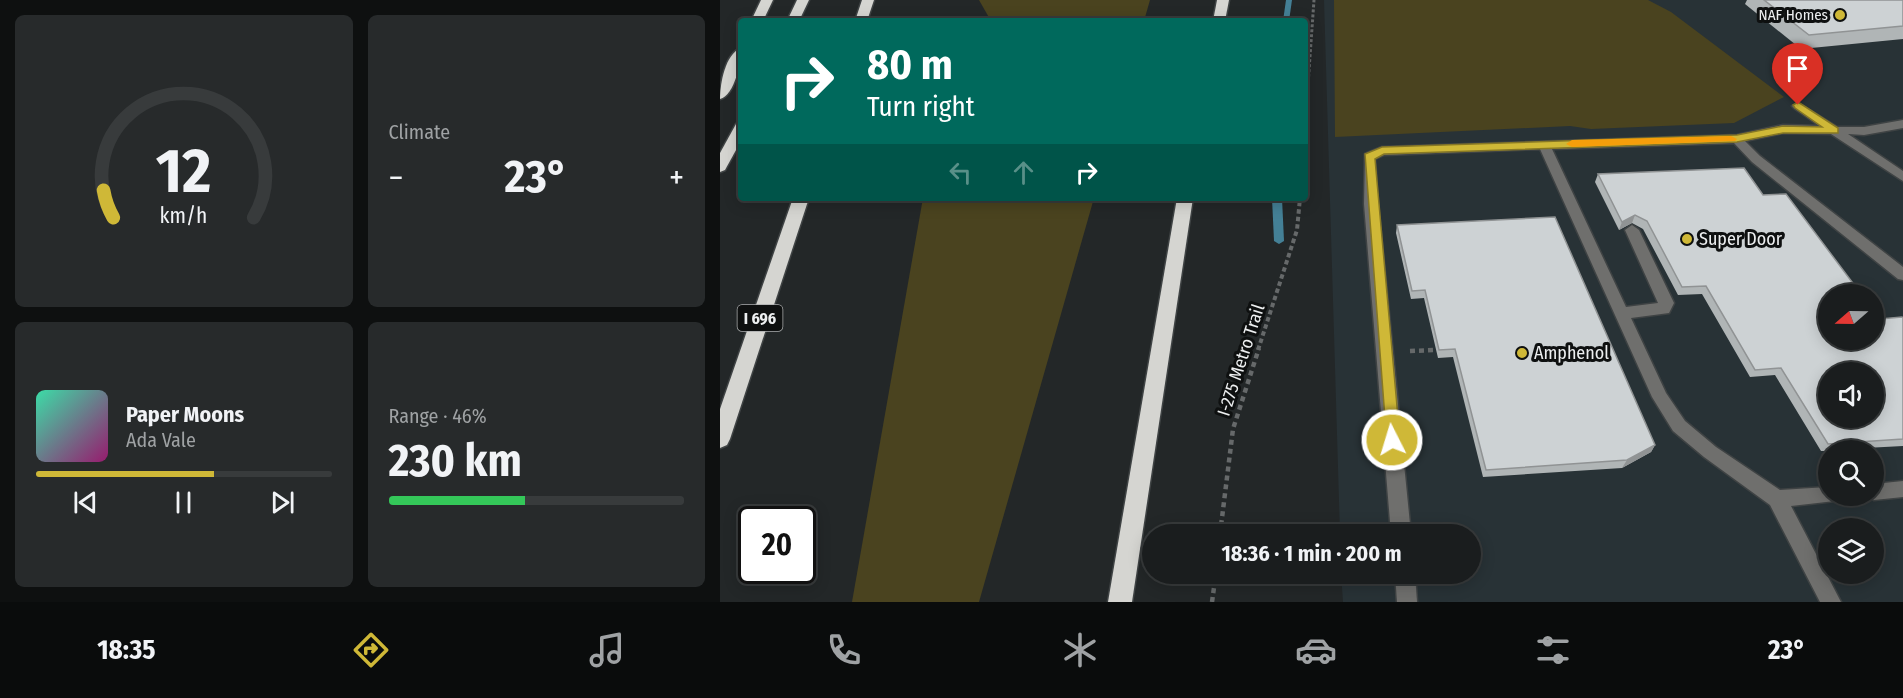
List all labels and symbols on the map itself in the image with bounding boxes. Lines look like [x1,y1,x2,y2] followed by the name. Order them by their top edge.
[1759,6,1828,24] place label: NAF Homes
[1833,8,1847,22] marker: NAF Homes
[1772,43,1823,105] pin
[1699,228,1783,250] place label: Super Door
[1680,232,1694,246] marker: Super Door
[1818,284,1884,350] north arrow
[1213,301,1270,419] street label: I-275 Metro Trail
[738,305,783,331] road number: I 696
[1534,342,1609,364] place label: Amphenol
[1515,346,1529,360] marker: Amphenol
[1360,408,1424,472] position arrow
[738,506,816,584] speed limit sign: 20

